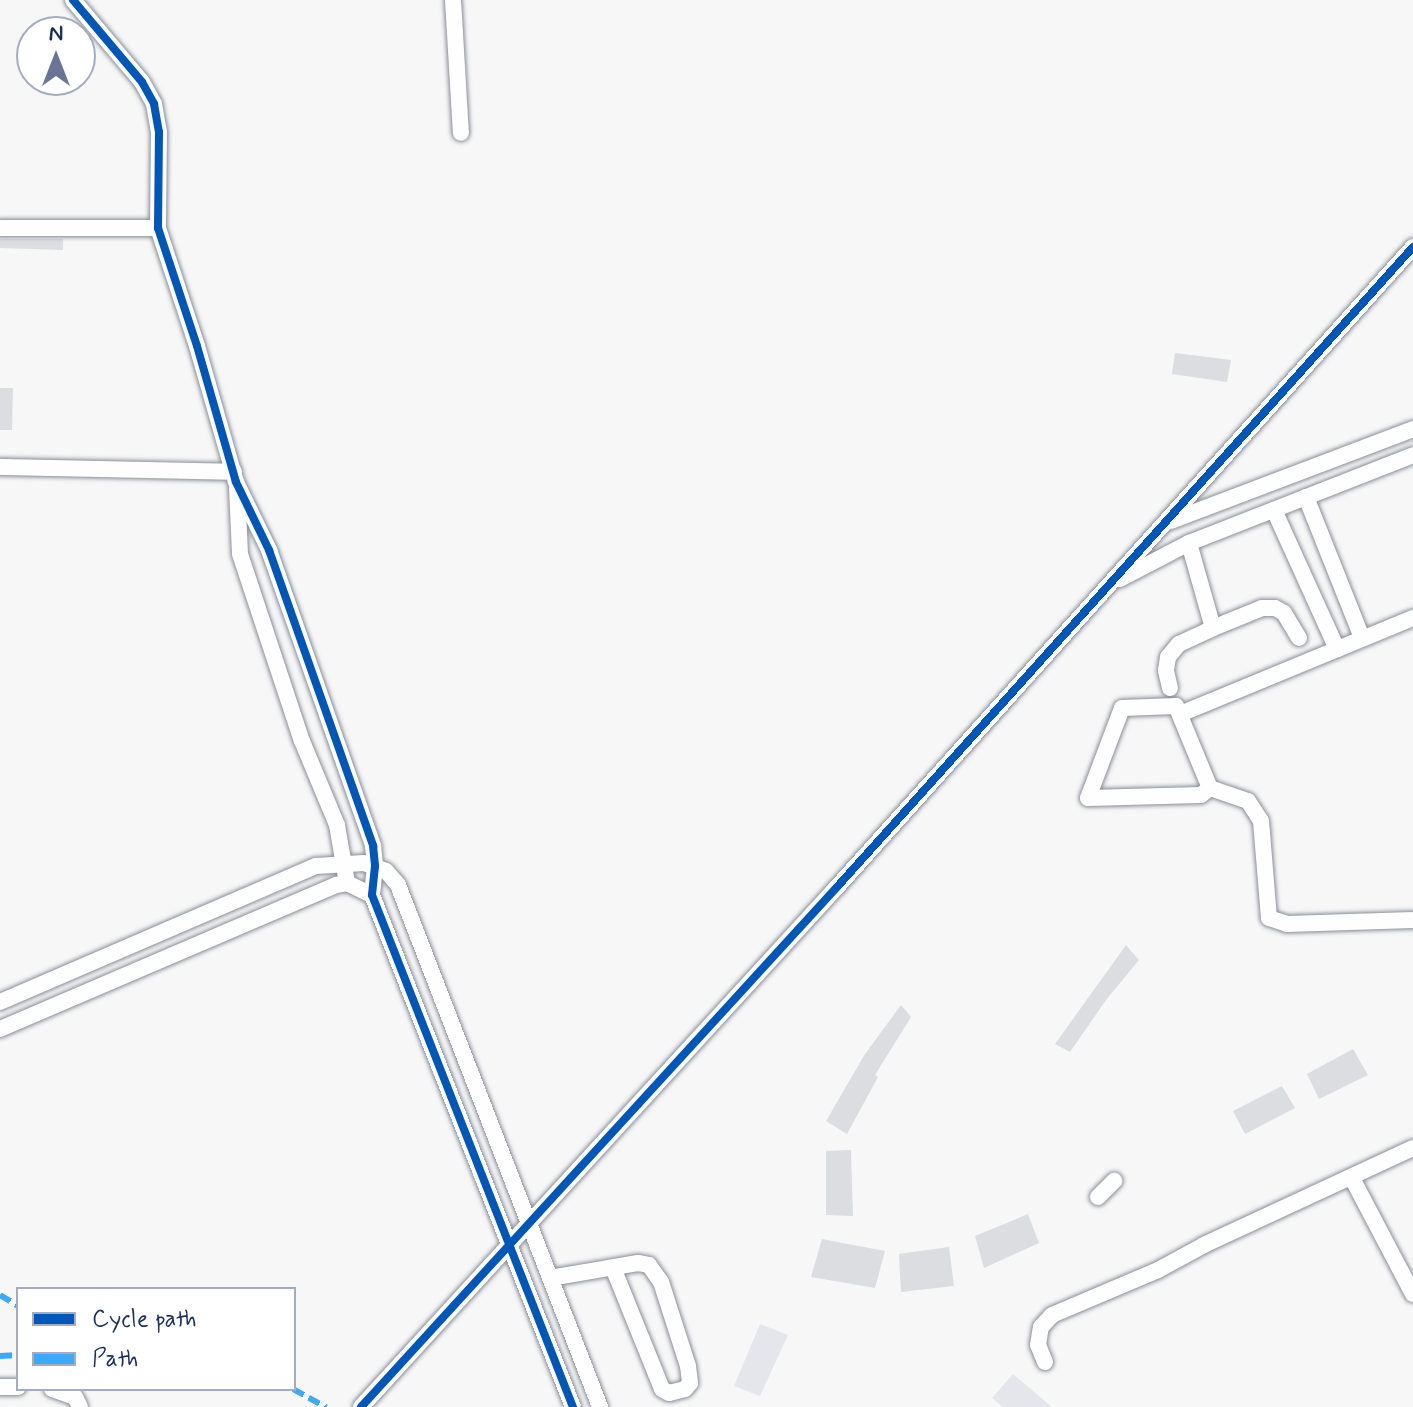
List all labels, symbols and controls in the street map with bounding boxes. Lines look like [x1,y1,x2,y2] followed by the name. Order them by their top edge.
[16,16,96,96] north arrow
[49,20,63,48] text: N
[16,1287,296,1391] legend
[92,1304,197,1335] text: Cycle path
[92,1344,138,1375] text: Path

